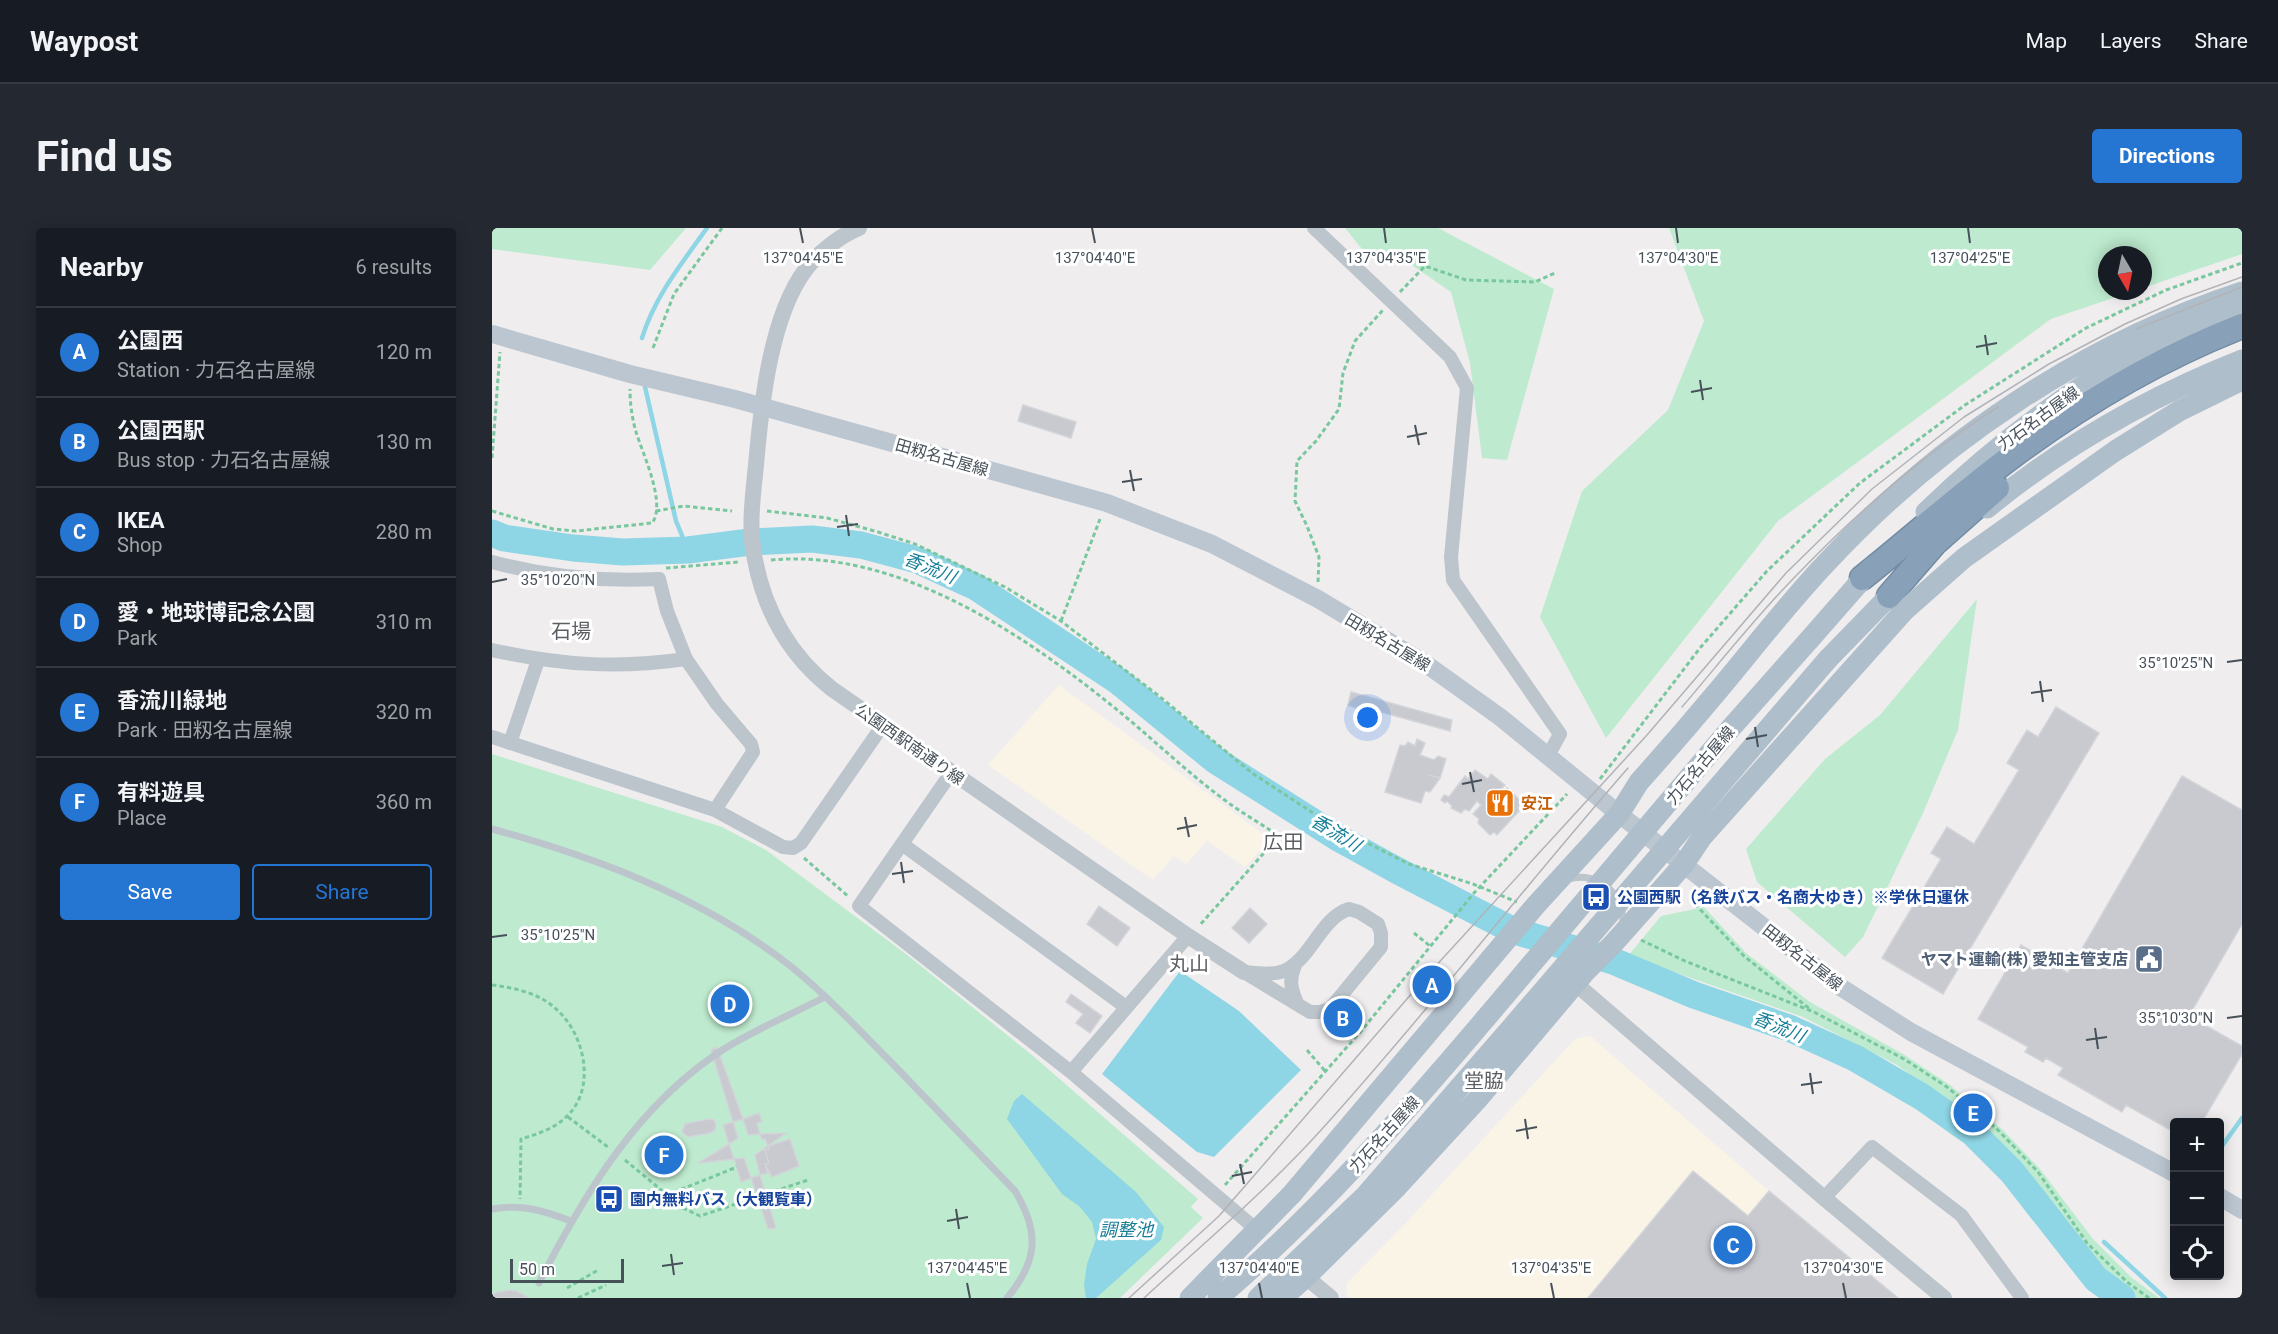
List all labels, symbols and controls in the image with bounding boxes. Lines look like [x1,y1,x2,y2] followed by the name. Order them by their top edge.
[30,25,138,58] text: Waypost
[2025,29,2067,53] text: Map
[2100,29,2161,53] text: Layers
[2194,29,2248,53] text: Share
[2092,129,2242,183] button: Directions
[36,132,173,181] text: Find us
[2098,246,2152,300] north arrow
[763,249,844,267] text: 137°04'45"E
[1055,249,1136,267] text: 137°04'40"E
[1346,249,1427,267] text: 137°04'35"E
[1638,249,1719,267] text: 137°04'30"E
[1930,249,2011,267] text: 137°04'25"E
[60,252,143,282] text: Nearby
[356,255,432,279] text: 6 results
[117,328,183,353] text: 公園西
[73,340,86,364] text: A
[376,340,432,364] text: 120 m
[117,358,315,382] text: Station · 力石名古屋線
[1994,383,2083,454] street label: 力石名古屋線
[117,418,205,443] text: 公園西駅
[73,430,86,454] text: B
[376,430,432,454] text: 130 m
[893,435,991,480] street label: 田籾名古屋線
[117,448,330,472] text: Bus stop · 力石名古屋線
[117,508,165,533] text: IKEA
[73,520,86,544] text: C
[376,520,432,544] text: 280 m
[117,533,163,557] text: Shop
[901,548,961,588] water label: 香流川
[521,571,595,589] text: 35°10'20"N
[117,600,315,625] text: 愛・地球博記念公園
[73,610,86,634] text: D
[376,610,432,634] text: 310 m
[1342,610,1434,675] street label: 田籾名古屋線
[551,619,591,643] district label: 石場
[117,626,157,650] text: Park
[2139,654,2213,672] text: 35°10'25"N
[117,688,227,713] text: 香流川緑地
[74,700,85,724] text: E
[376,700,432,724] text: 320 m
[852,700,968,789] street label: 公園西駅南通り線
[1353,703,1382,732] your location
[117,718,292,742] text: Park · 田籾名古屋線
[1662,722,1739,808] street label: 力石名古屋線
[117,780,205,805] text: 有料遊具
[1484,787,1516,819] restaurant icon: 安江
[74,790,85,814] text: F
[376,790,432,814] text: 360 m
[1521,794,1553,813] place label: 安江
[117,806,166,830] text: Place
[1308,810,1367,857] water label: 香流川
[1263,830,1303,854] district label: 広田
[60,864,240,920] button: Save
[252,864,432,920] button: Share
[1580,881,1612,913] bus stop icon: 公園西駅（名鉄バス・名商大ゆき）※学休日運休
[1617,888,1969,907] place label: 公園西駅（名鉄バス・名商大ゆき）※学休日運休
[1759,920,1846,994] street label: 田籾名古屋線
[521,926,595,944] text: 35°10'25"N
[2133,943,2165,975] public building icon: ヤマト運輸(株) 愛知主管支店
[1921,950,2128,969] place label: ヤマト運輸(株) 愛知主管支店
[1169,952,1209,976] district label: 丸山
[1412,962,1452,1008] pin: A
[710,982,750,1026] pin: D
[1324,996,1362,1040] pin: B
[1750,1007,1810,1047] water label: 香流川
[2139,1009,2213,1027] text: 35°10'30"N
[1464,1069,1504,1093] district label: 堂脇
[1954,1090,1992,1136] pin: E
[1345,1092,1424,1176] street label: 力石名古屋線
[2170,1118,2224,1280] map controls
[2170,1118,2224,1172] button: +
[644,1132,684,1178] pin: F
[2170,1172,2224,1226] button: −
[593,1183,625,1215] bus stop icon: 園内無料バス（大観覧車）
[630,1190,822,1209] place label: 園内無料バス（大観覧車）
[1099,1219,1155,1240] water label: 調整池
[1714,1222,1752,1268] pin: C
[2170,1226,2224,1280] button: locate
[510,1256,624,1284] scale bar
[927,1259,1008,1277] text: 137°04'45"E
[1219,1259,1300,1277] text: 137°04'40"E
[1511,1259,1592,1277] text: 137°04'35"E
[1803,1259,1884,1277] text: 137°04'30"E
[519,1260,555,1279] text: 50 m

